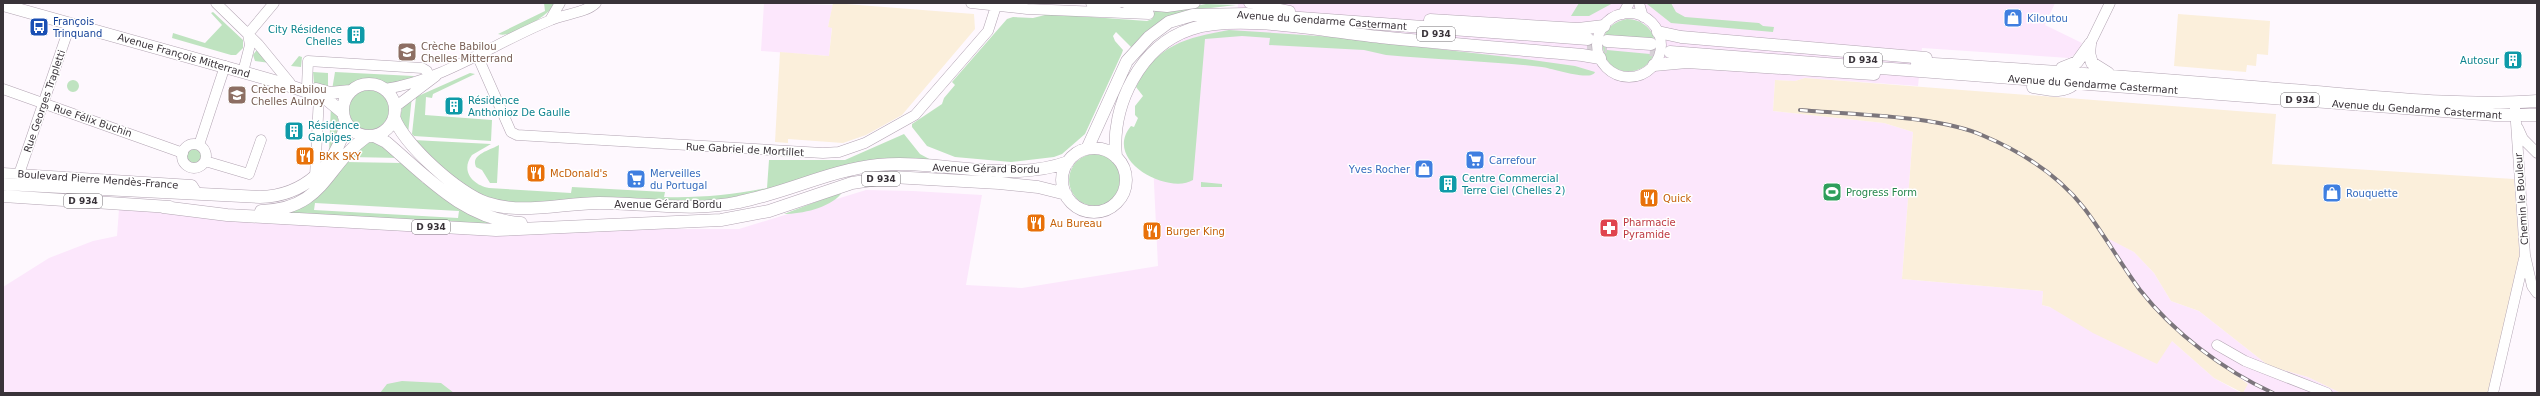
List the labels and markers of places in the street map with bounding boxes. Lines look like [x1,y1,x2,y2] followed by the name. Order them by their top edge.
[2002,7,2024,29] shop icon: Kiloutou
[2027,13,2068,24] place label: Kiloutou
[28,16,50,38] bus stop icon: François Trinquand
[52,16,102,39] place label: François Trinquand
[268,24,342,47] place label: City Résidence Chelles
[345,24,367,46] building icon: City Résidence Chelles
[396,41,418,63] school or university icon: Crèche Babilou Chelles Mitterrand
[421,41,513,64] place label: Crèche Babilou Chelles Mitterrand
[2502,49,2524,71] building icon: Autosur
[2460,55,2500,66] place label: Autosur
[226,84,248,106] school or university icon: Crèche Babilou Chelles Aulnoy
[251,84,327,107] place label: Crèche Babilou Chelles Aulnoy
[443,95,465,117] building icon: Résidence Anthonioz De Gaulle
[468,95,570,118] place label: Résidence Anthonioz De Gaulle
[283,120,305,142] building icon: Résidence Galpiges
[308,120,359,143] place label: Résidence Galpiges
[294,145,316,167] restaurant icon: BKK SKY
[1464,149,1486,171] supermarket icon: Carrefour
[319,151,362,162] place label: BKK SKY
[1489,155,1537,166] place label: Carrefour
[1413,158,1435,180] shop icon: Yves Rocher
[525,162,547,184] restaurant icon: McDonald's
[1348,164,1411,175] place label: Yves Rocher
[550,168,608,179] place label: McDonald's
[625,168,647,190] supermarket icon: Merveilles du Portugal
[650,168,707,191] place label: Merveilles du Portugal
[1437,173,1459,195] building icon: Centre Commercial Terre Ciel (Chelles 2)
[1461,173,1565,196] place label: Centre Commercial Terre Ciel (Chelles 2)
[1821,181,1843,203] sports icon: Progress Form
[2321,182,2343,204] shop icon: Rouquette
[1638,187,1660,209] restaurant icon: Quick
[1846,187,1917,198] place label: Progress Form
[2346,188,2398,199] place label: Rouquette
[1663,193,1691,204] place label: Quick
[1025,212,1047,234] restaurant icon: Au Bureau
[1598,217,1620,239] pharmacy icon: Pharmacie Pyramide
[1623,217,1676,240] place label: Pharmacie Pyramide
[1050,218,1102,229] place label: Au Bureau
[1141,220,1163,242] restaurant icon: Burger King
[1166,226,1225,237] place label: Burger King

